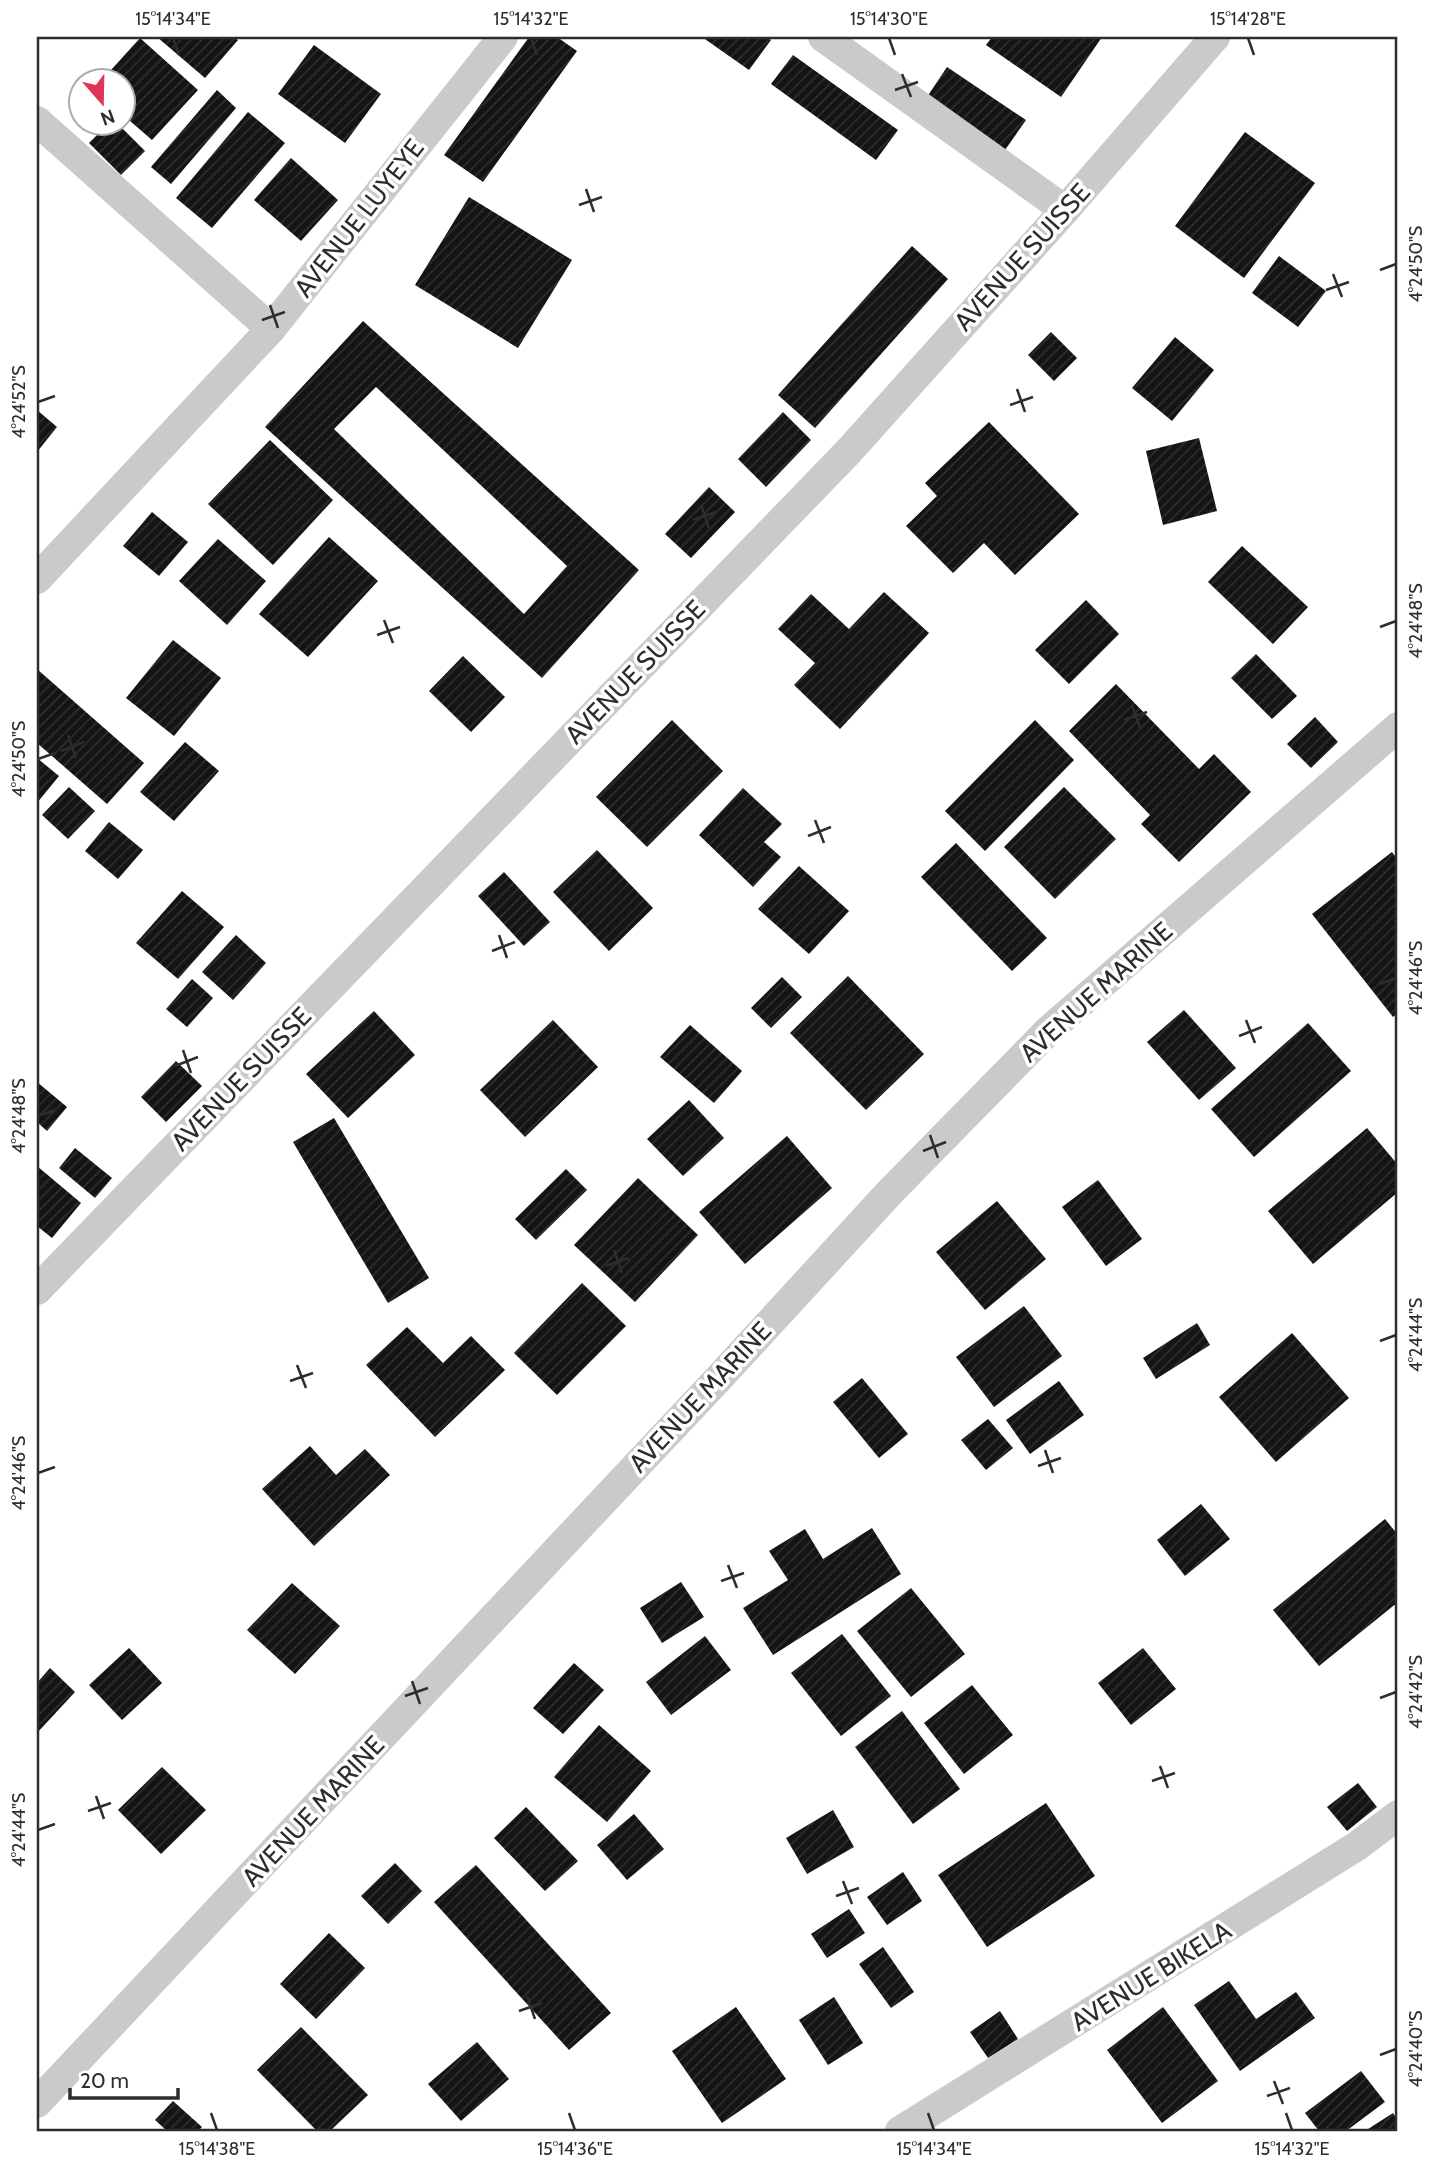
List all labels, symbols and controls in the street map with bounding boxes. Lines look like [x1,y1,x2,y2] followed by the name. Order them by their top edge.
[135,8,211,30] text: 15°14'34"E
[494,8,568,30] text: 15°14'32"E
[850,8,928,30] text: 15°14'30"E
[1210,8,1286,30] text: 15°14'28"E
[66,66,136,136] north arrow
[97,104,118,131] text: N
[287,132,431,304] street label: AVENUE LUYEYE
[947,177,1097,337] street label: AVENUE SUISSE
[1405,226,1427,302] text: 4°24'50"S
[8,365,30,439] text: 4°24'52"S
[1405,583,1427,659] text: 4°24'48"S
[558,593,712,751] street label: AVENUE SUISSE
[8,721,30,797] text: 4°24'50"S
[1013,915,1179,1069] street label: AVENUE MARINE
[1405,941,1427,1015] text: 4°24'46"S
[164,1000,318,1158] street label: AVENUE SUISSE
[8,1078,30,1154] text: 4°24'48"S
[1405,1298,1427,1372] text: 4°24'44"S
[622,1315,778,1479] street label: AVENUE MARINE
[8,1436,30,1510] text: 4°24'46"S
[1405,1655,1427,1729] text: 4°24'42"S
[235,1729,391,1893] street label: AVENUE MARINE
[8,1793,30,1867] text: 4°24'44"S
[1065,1914,1237,2038] street label: AVENUE BIKELA
[1405,2010,1427,2088] text: 4°24'40"S
[70,2056,178,2100] scale bar
[80,2068,129,2093] text: 20 m
[179,2138,255,2160] text: 15°14'38"E
[537,2138,613,2160] text: 15°14'36"E
[896,2138,972,2160] text: 15°14'34"E
[1255,2138,1329,2160] text: 15°14'32"E

